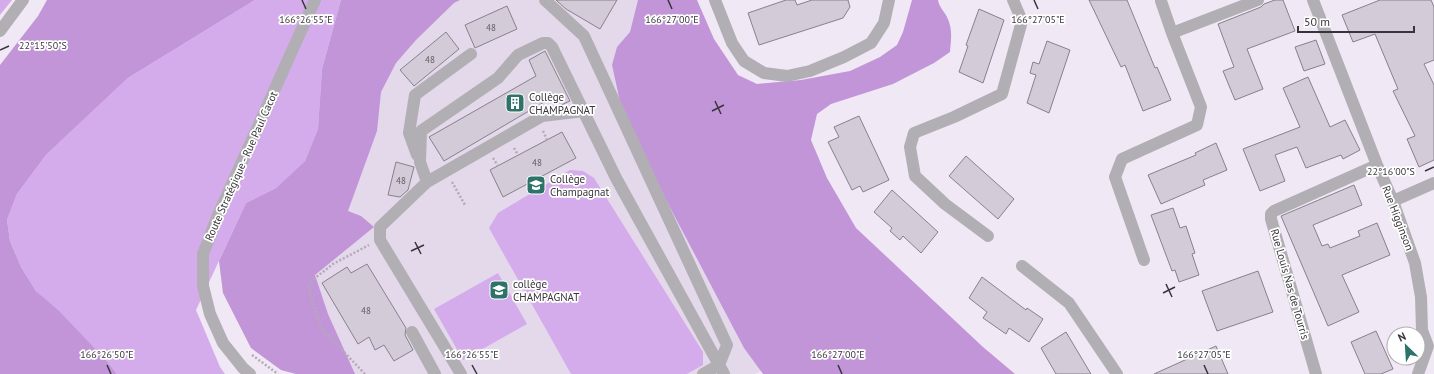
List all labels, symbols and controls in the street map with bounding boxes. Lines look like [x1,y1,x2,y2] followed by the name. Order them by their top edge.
[1298,8,1414,34] scale bar
[279,13,333,26] text: 166°26'55"E
[645,13,699,26] text: 166°27'00"E
[1011,13,1065,26] text: 166°27'05"E
[1304,14,1330,29] text: 50 m
[486,22,496,33] house number: 48
[19,39,67,52] text: 22°15'50"S
[425,54,435,65] house number: 48
[202,89,280,243] street label: Route Stratégique - Rue Paul Cacot
[529,90,595,117] place label: Collège CHAMPAGNAT
[504,92,526,114] building icon: Collège CHAMPAGNAT
[532,157,542,168] house number: 48
[1367,165,1415,178] text: 22°16'00"S
[550,172,609,199] place label: Collège Champagnat
[525,174,547,196] school or university icon: Collège Champagnat
[396,175,406,186] house number: 48
[1379,183,1417,253] street label: Rue Higginson
[1268,227,1313,341] street label: Rue Louis Nas de Tourris
[513,277,579,304] place label: collège CHAMPAGNAT
[488,279,510,301] school or university icon: collège CHAMPAGNAT
[361,305,371,316] house number: 48
[1386,326,1426,366] north arrow
[1396,329,1408,345] text: N
[80,348,134,361] text: 166°26'50"E
[445,348,499,361] text: 166°26'55"E
[811,348,865,361] text: 166°27'00"E
[1177,348,1231,361] text: 166°27'05"E

